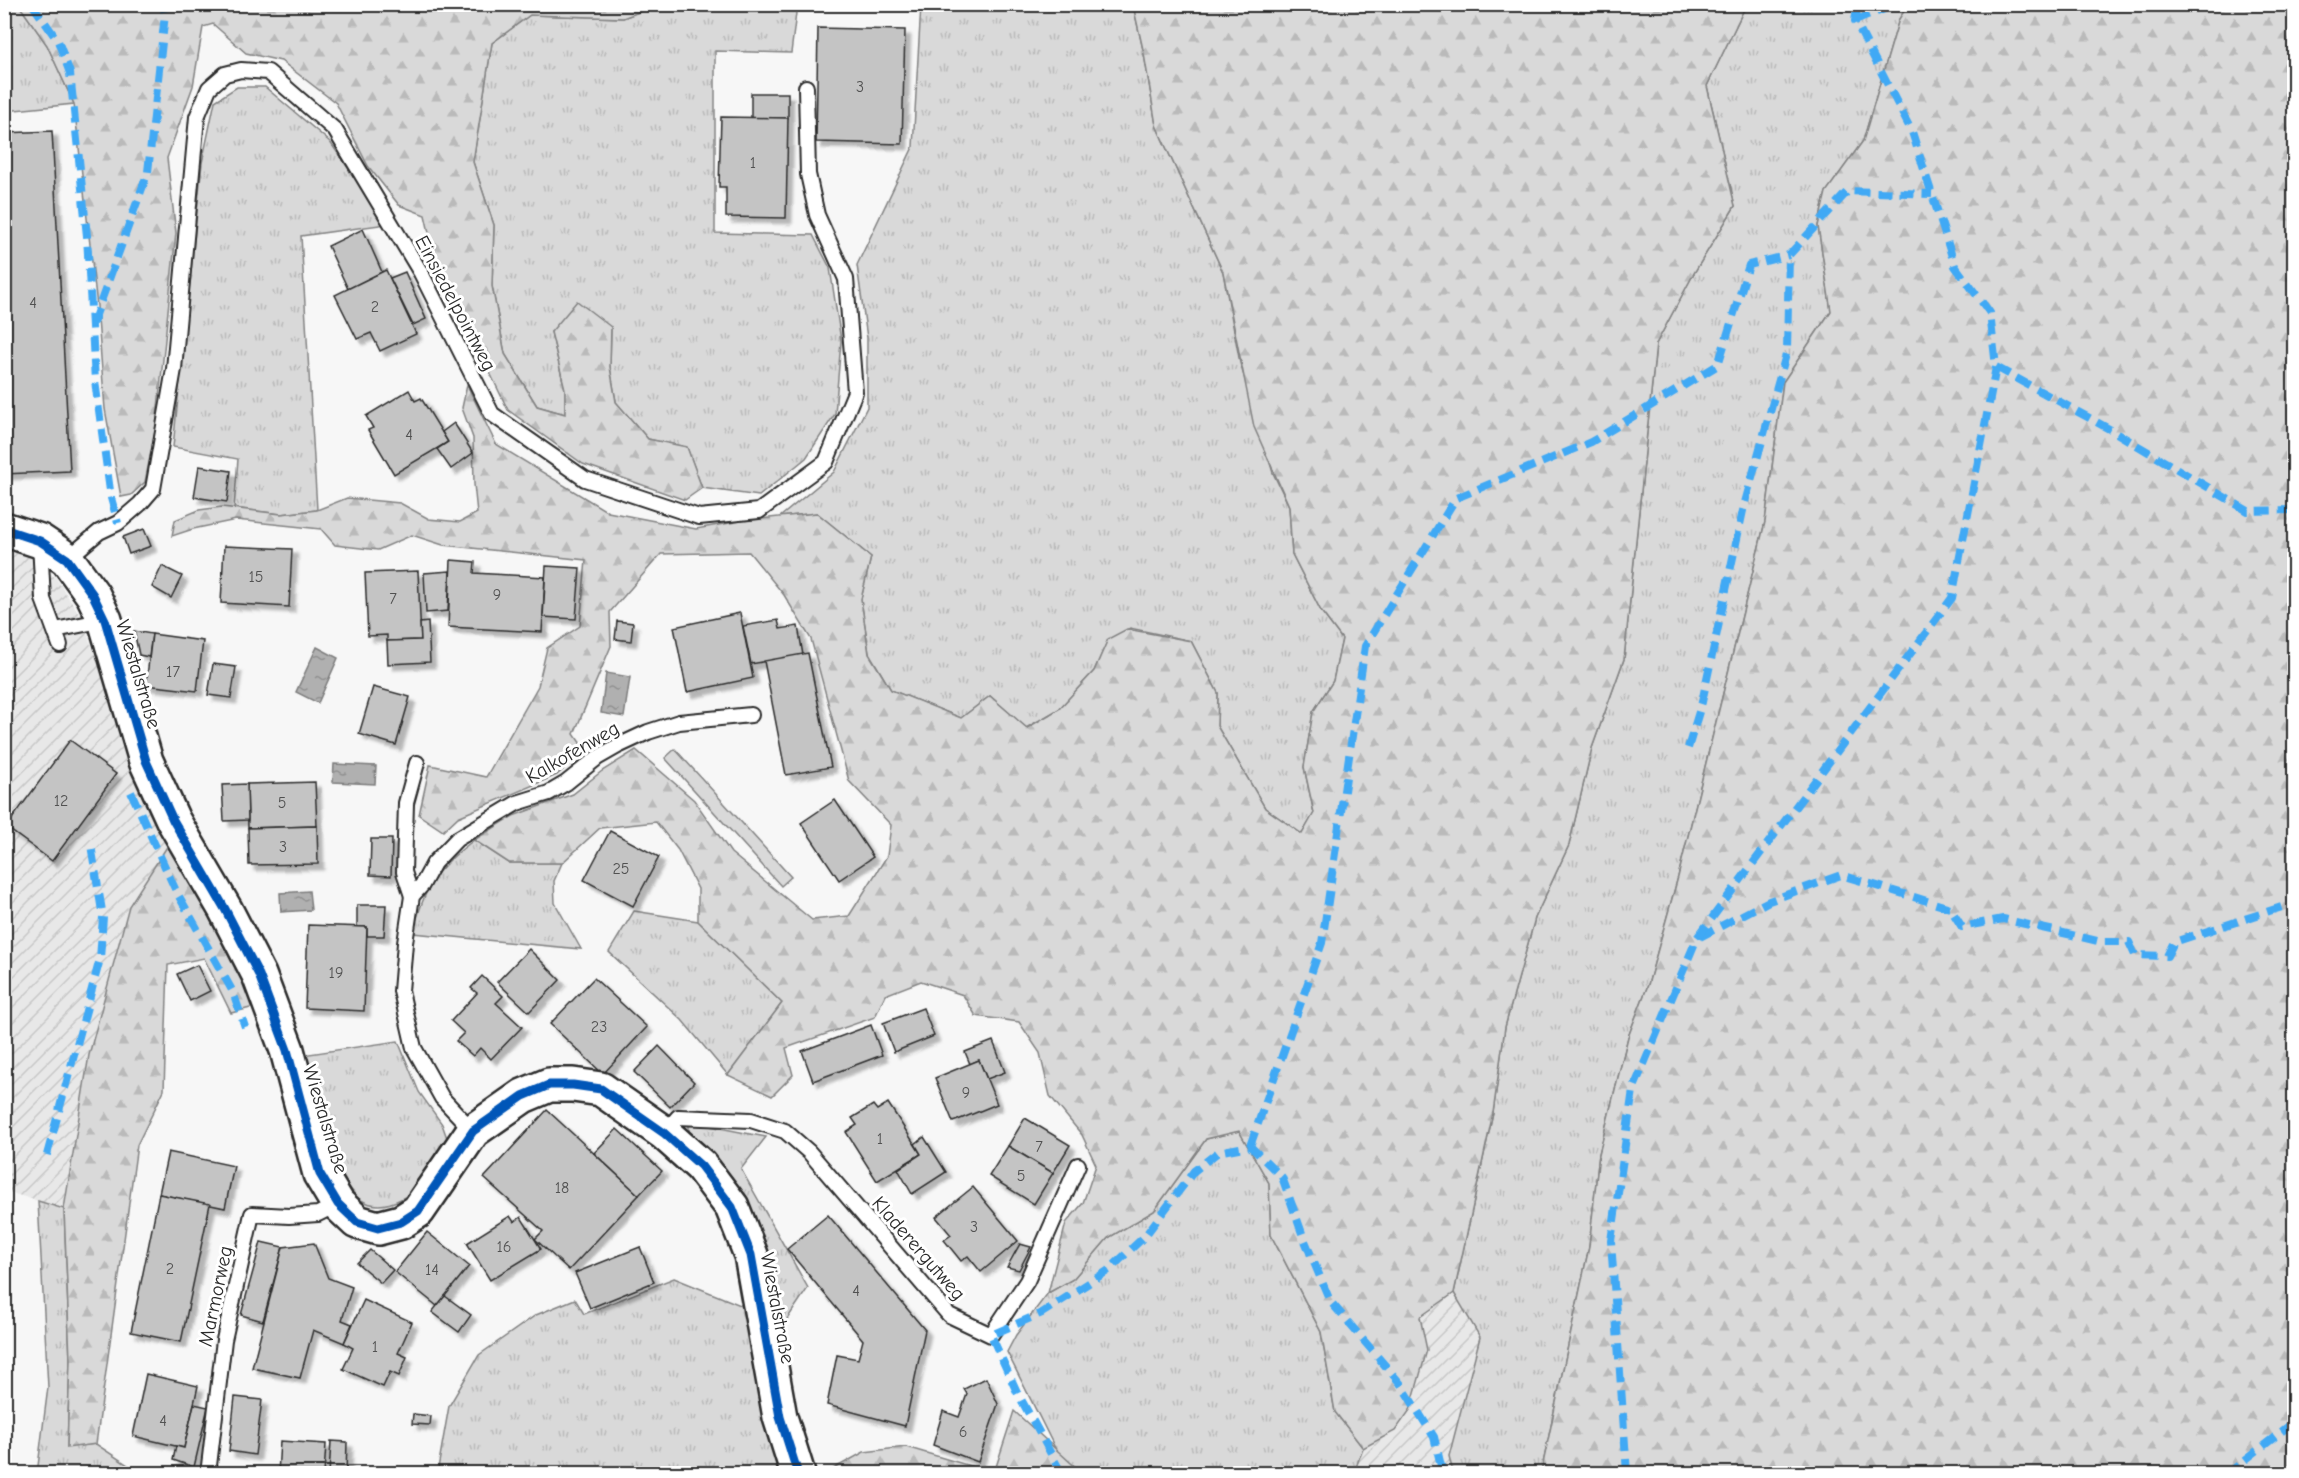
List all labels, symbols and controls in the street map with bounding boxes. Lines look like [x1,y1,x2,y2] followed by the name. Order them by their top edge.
[856,78,864,96] house number: 3
[750,154,756,172] house number: 1
[410,231,501,375] street label: Einsiedelpointweg
[29,294,37,312] house number: 4
[371,298,379,316] house number: 2
[405,426,413,444] house number: 4
[248,568,264,586] house number: 15
[493,586,501,604] house number: 9
[389,590,397,608] house number: 7
[111,617,166,731] street label: Wiestalstraße
[166,663,180,681] house number: 17
[521,716,623,788] street label: Kalkofenweg
[54,792,68,810] house number: 12
[278,794,286,812] house number: 5
[279,838,287,856] house number: 3
[612,860,630,878] house number: 25
[329,964,343,982] house number: 19
[591,1018,607,1036] house number: 23
[298,1062,353,1176] street label: Wiestalstraße
[962,1084,970,1102] house number: 9
[877,1130,883,1148] house number: 1
[1035,1138,1043,1156] house number: 7
[1017,1167,1025,1185] house number: 5
[555,1179,569,1197] house number: 18
[867,1192,970,1305] street label: Kladerergutweg
[970,1218,978,1236] house number: 3
[496,1238,512,1256] house number: 16
[194,1244,237,1349] street label: Marmorweg
[755,1251,800,1366] street label: Wiestalstraße
[166,1260,174,1278] house number: 2
[425,1261,439,1279] house number: 14
[852,1282,860,1300] house number: 4
[372,1338,378,1356] house number: 1
[159,1412,167,1430] house number: 4
[959,1423,967,1441] house number: 6

